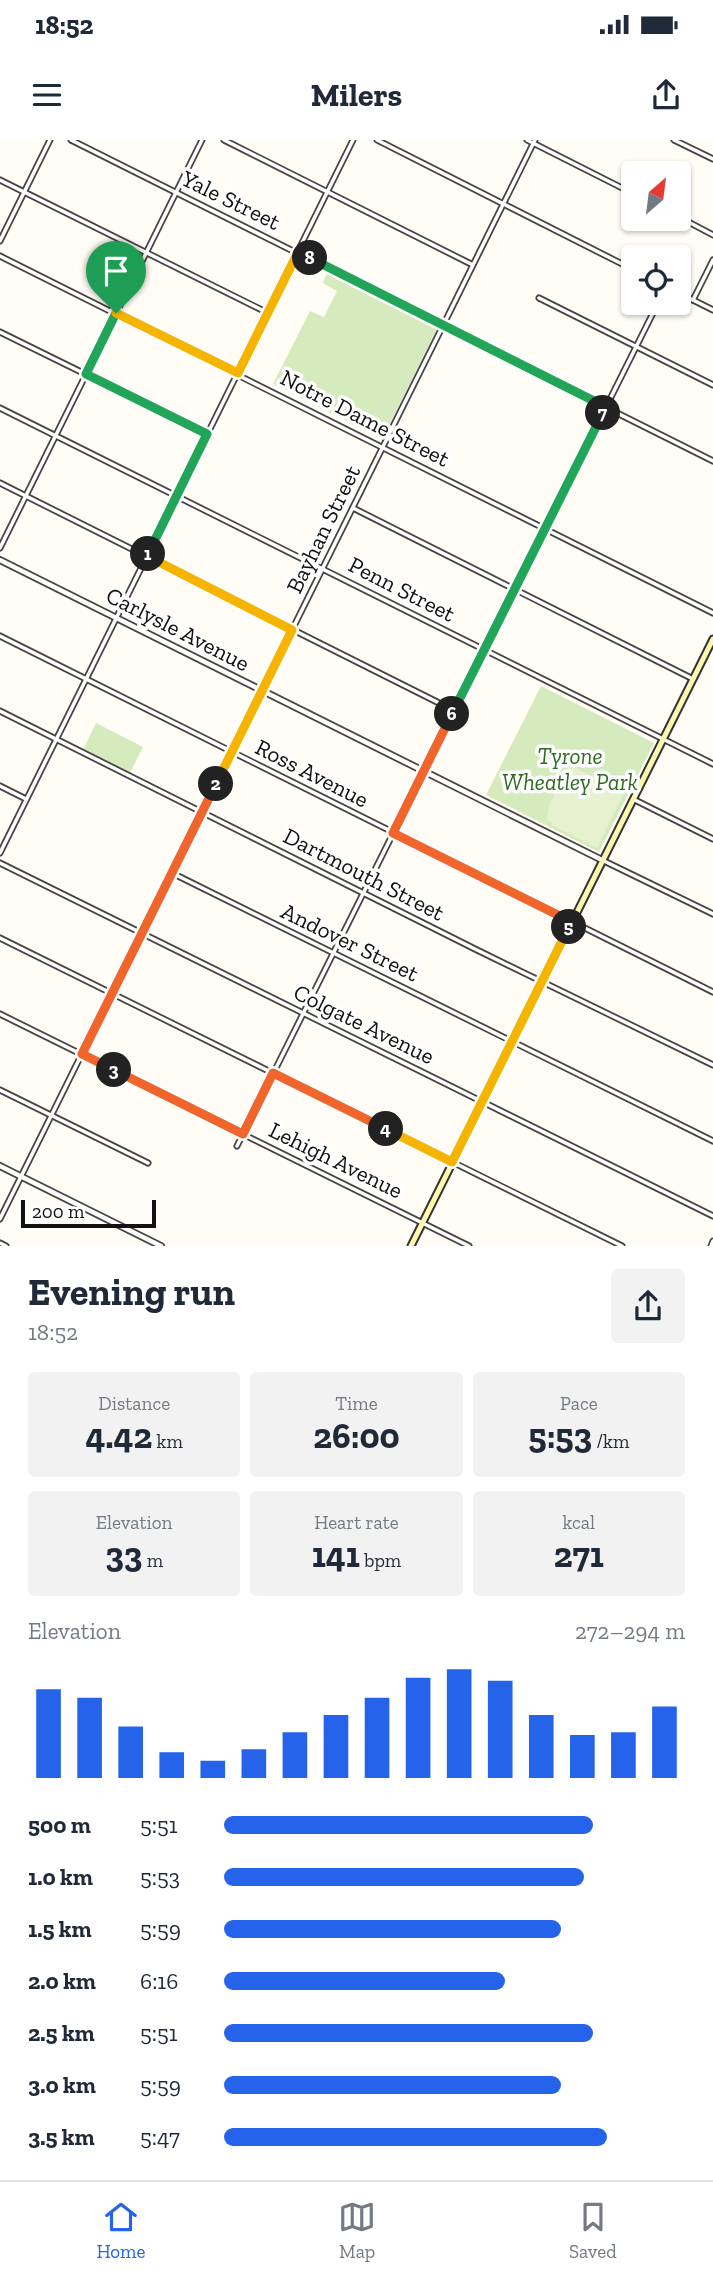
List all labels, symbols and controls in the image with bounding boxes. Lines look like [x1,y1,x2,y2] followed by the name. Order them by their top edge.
[35,9,94,41] text: 18:52
[28,76,66,114] icon: menu
[311,76,402,114] text: Milers
[647,76,685,114] icon: share
[621,161,691,231] north arrow
[621,161,691,315] map controls
[176,164,285,236] street label: Yale Street
[292,240,328,276] pin: 8
[86,241,146,313] pin
[621,245,691,315] button: locate
[304,246,315,269] text: 8
[97,252,135,290] icon: arrive
[276,363,455,473] street label: Notre Dame Street
[586,396,620,430] pin: 7
[598,401,607,424] text: 7
[280,460,366,598] street label: Bayhan Street
[130,536,166,572] pin: 1
[144,542,151,565] text: 1
[344,550,460,628] street label: Penn Street
[102,581,254,677] street label: Carlysle Avenue
[434,696,470,732] pin: 6
[446,702,457,725] text: 6
[251,733,373,813] street label: Ross Avenue
[502,742,638,796] park label: Tyrone Wheatley Park
[198,766,234,802] pin: 2
[210,772,221,795] text: 2
[279,821,450,927] street label: Dartmouth Street
[277,897,424,988] street label: Andover Street
[552,910,586,944] pin: 5
[564,915,573,938] text: 5
[289,978,439,1070] street label: Colgate Avenue
[96,1052,132,1088] pin: 3
[108,1058,119,1081] text: 3
[368,1112,404,1146] pin: 4
[265,1116,407,1204] street label: Lehigh Avenue
[380,1117,391,1140] text: 4
[21,1196,156,1228] scale bar
[32,1200,84,1223] text: 200 m
[28,1269,235,1315] text: Evening run
[611,1269,685,1343] button: share
[28,1318,78,1346] text: 18:52
[98,1392,170,1415] text: Distance
[335,1392,378,1415] text: Time
[560,1392,598,1415] text: Pace
[86,1415,152,1457] text: 4.42
[313,1415,400,1457] text: 26:00
[528,1415,592,1457] text: 5:53
[152,1430,183,1453] text: km
[592,1430,629,1453] text: /km
[96,1511,173,1534] text: Elevation
[314,1511,399,1534] text: Heart rate
[563,1511,595,1534] text: kcal
[105,1534,142,1576] text: 33
[312,1534,360,1576] text: 141
[554,1534,604,1576] text: 271
[142,1549,163,1572] text: m
[360,1549,401,1572] text: bpm
[28,1617,121,1645] text: Elevation
[575,1617,685,1645] text: 272–294 m
[28,1811,91,1839] text: 500 m
[140,1811,178,1839] text: 5:51
[28,1863,93,1891] text: 1.0 km
[140,1863,180,1891] text: 5:53
[28,1915,92,1943] text: 1.5 km
[140,1915,181,1943] text: 5:59
[28,1967,96,1995] text: 2.0 km
[140,1967,178,1995] text: 6:16
[28,2019,95,2047] text: 2.5 km
[140,2019,178,2047] text: 5:51
[28,2071,96,2099] text: 3.0 km
[140,2071,181,2099] text: 5:59
[28,2123,95,2151] text: 3.5 km
[140,2123,180,2151] text: 5:47
[96,2198,145,2263] tab: Home
[338,2198,376,2263] tab: Map
[569,2198,617,2263] tab: Saved

